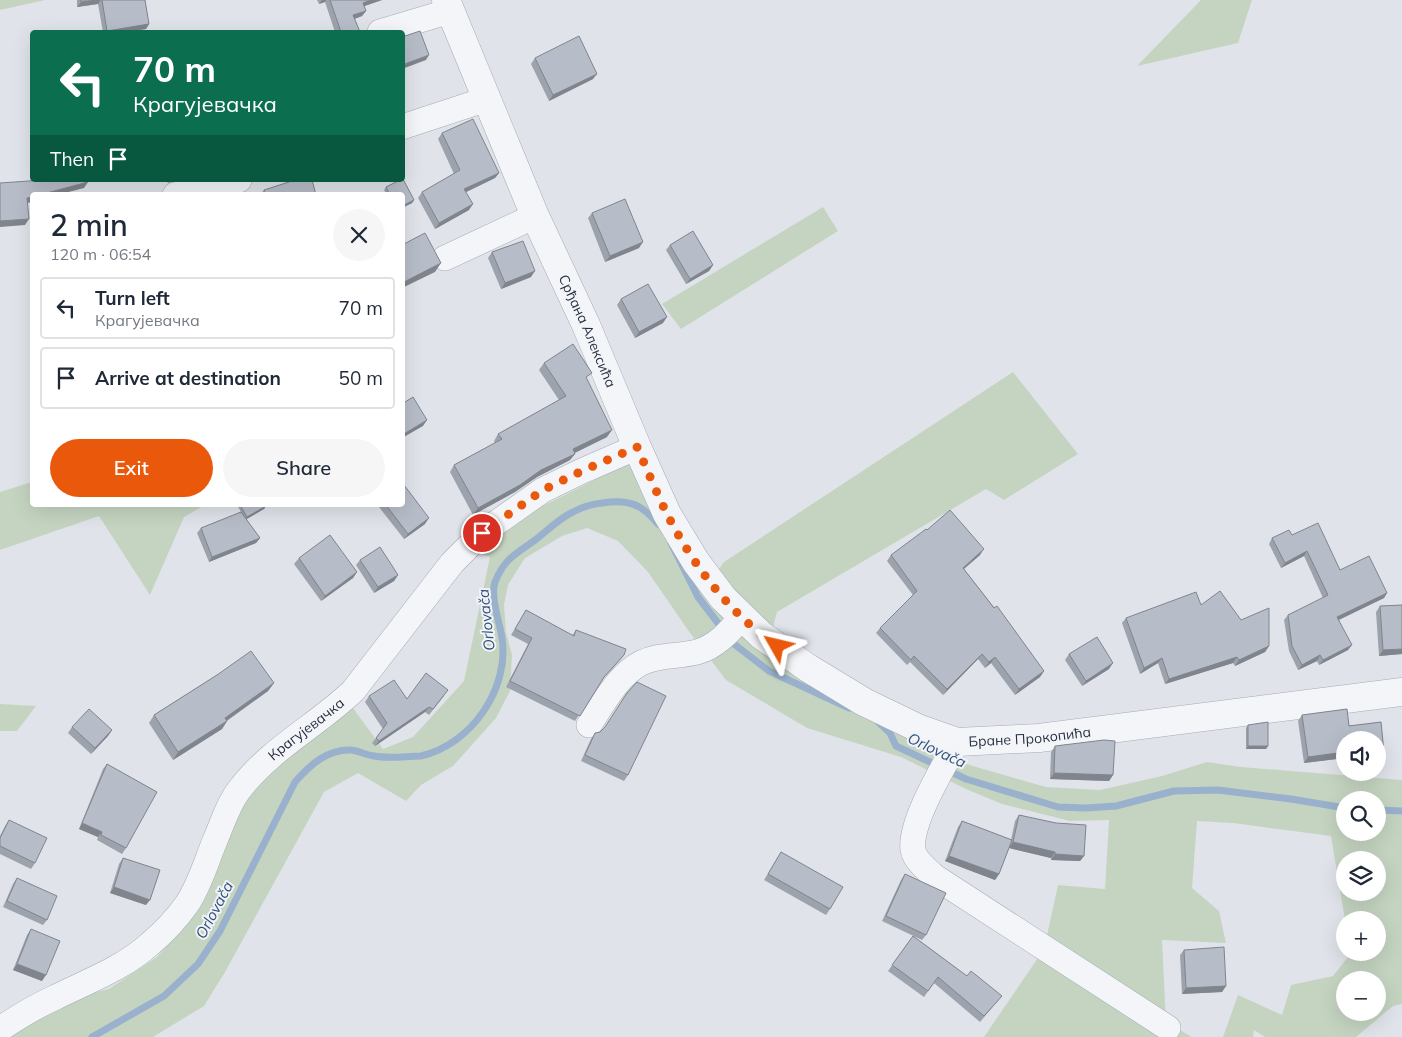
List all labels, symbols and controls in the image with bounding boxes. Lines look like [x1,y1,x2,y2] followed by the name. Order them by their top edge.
[133,47,216,91] text: 70 m
[50,50,115,115] icon: left
[133,90,277,118] text: Крагујевачка
[104,145,132,173] icon: arrive
[50,147,94,171] text: Then
[50,206,128,244] text: 2 min
[333,209,385,261] button: close
[50,244,151,264] text: 120 m · 06:54
[555,272,620,390] street label: Срђана Алексића
[95,286,170,310] text: Turn left
[52,294,80,322] icon: left
[339,296,383,320] text: 70 m
[95,310,200,330] text: Крагујевачка
[52,364,80,392] icon: arrive
[95,366,281,390] text: Arrive at destination
[339,366,383,390] text: 50 m
[50,439,213,497] button: Exit
[223,439,385,497] button: Share
[461,512,503,554] pin
[468,519,496,547] icon: arrive
[473,588,499,652] water label: Orlovača
[750,619,802,671] position arrow
[264,694,348,764] street label: Крагујевачка
[968,722,1092,750] street label: Бране Прокопића
[905,728,969,772] water label: Orlovača
[1336,731,1386,1021] map controls
[1336,731,1386,781] button: sound
[1336,791,1386,841] button: search
[1336,851,1386,901] button: layers
[191,878,237,942] water label: Orlovača
[1336,911,1386,961] button: +
[1336,971,1386,1021] button: −

